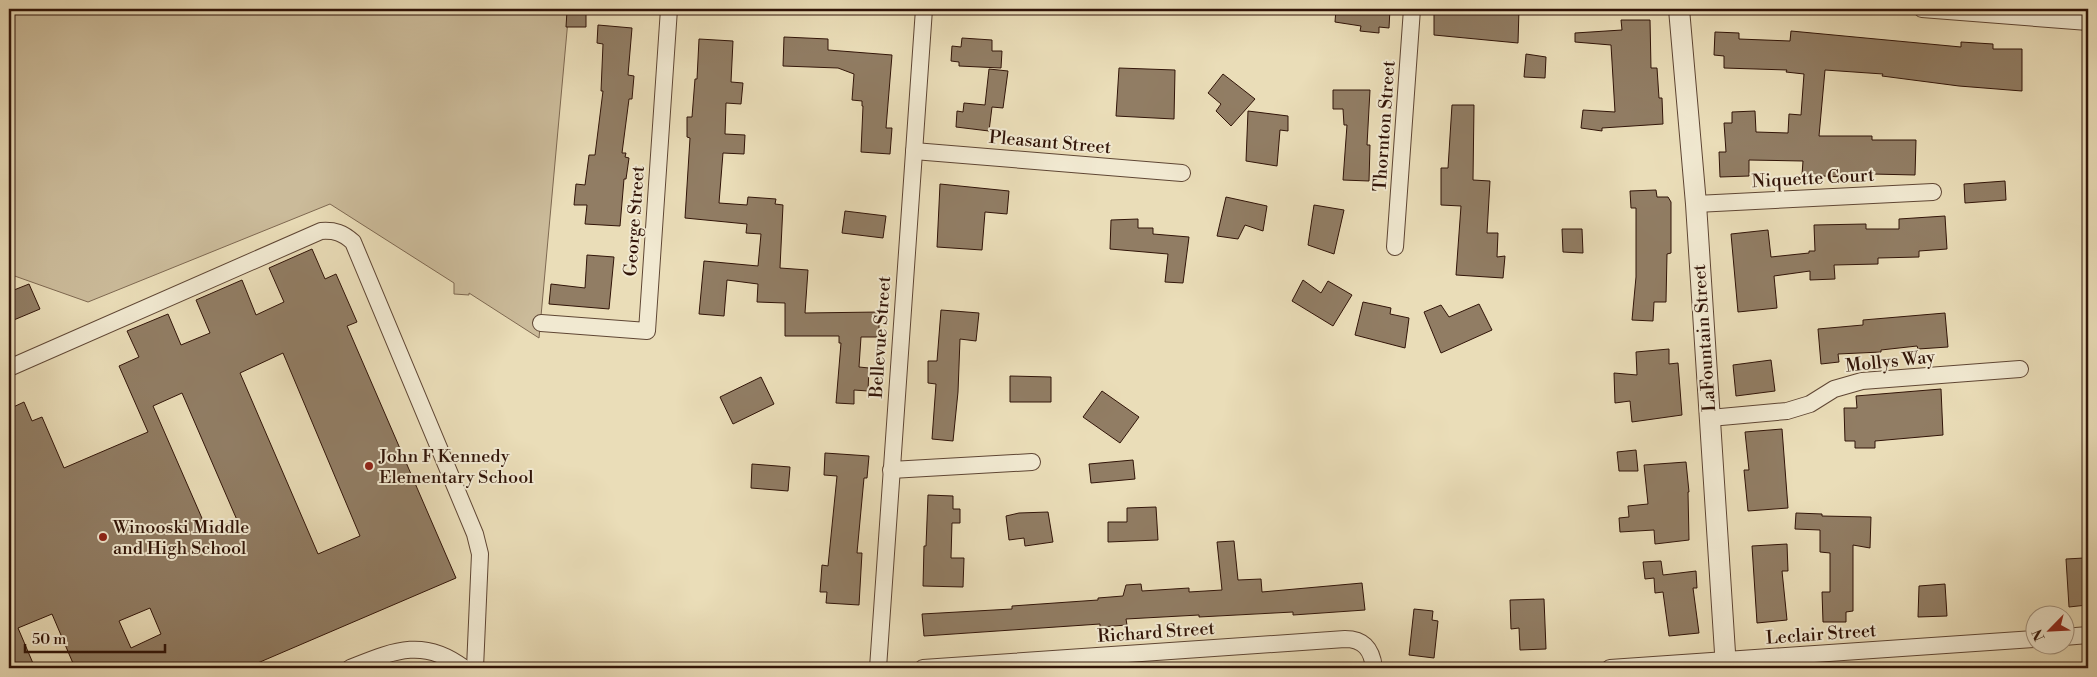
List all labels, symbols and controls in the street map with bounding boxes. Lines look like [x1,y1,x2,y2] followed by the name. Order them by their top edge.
[1368,59,1401,192] street label: Thornton Street
[988,126,1113,159] street label: Pleasant Street
[619,164,650,277] street label: George Street
[1751,164,1875,193] street label: Niquette Court
[1688,263,1721,412] street label: LaFountain Street
[865,275,896,400] street label: Bellevue Street
[1844,345,1936,378] street label: Mollys Way
[378,445,534,489] place label: John F Kennedy Elementary School
[363,460,375,472] marker: John F Kennedy Elementary School
[112,516,249,560] place label: Winooski Middle and High School
[97,531,109,543] marker: Winooski Middle and High School
[2024,604,2074,654] north arrow
[1097,617,1216,648] street label: Richard Street
[1765,619,1878,650] street label: Leclair Street
[25,622,165,654] scale bar
[2029,626,2050,644] text: N
[32,630,66,649] text: 50 m

